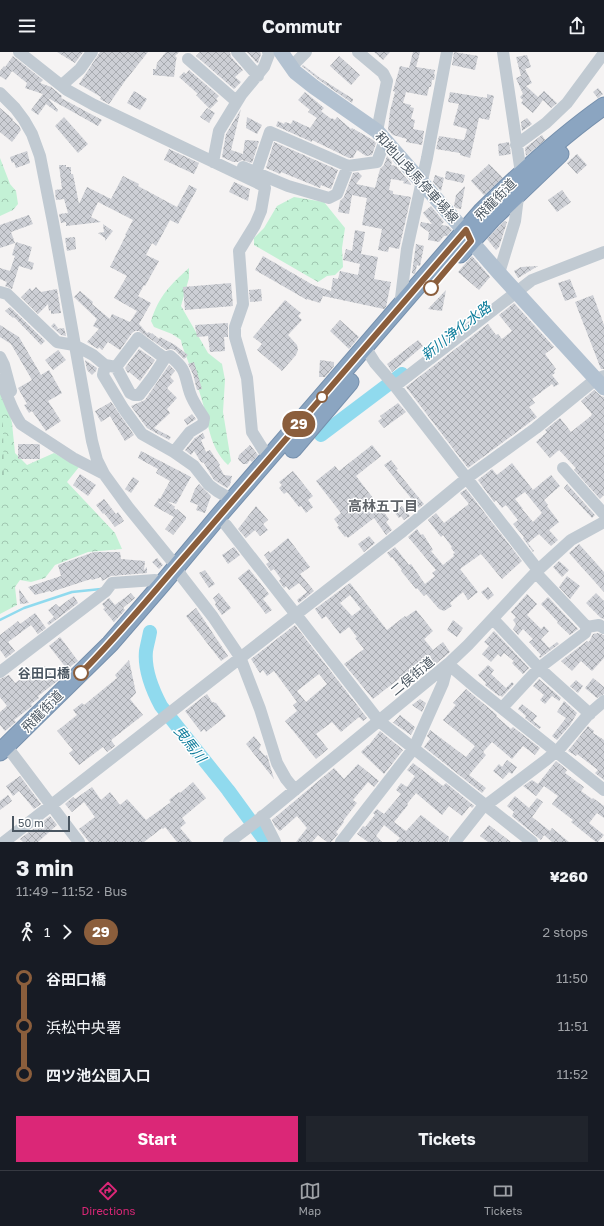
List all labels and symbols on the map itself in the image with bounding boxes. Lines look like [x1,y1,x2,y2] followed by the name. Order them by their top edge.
[372,128,462,226] street label: 和地山曳馬停車場線
[471,175,519,223] street label: 飛龍街道
[423,280,439,296] unlabelled marker
[417,297,495,363] water label: 新川浄化水路
[316,391,328,403] unlabelled marker
[281,411,317,437] line badge: 29
[348,497,418,514] district label: 高林五丁目
[387,653,437,699] street label: 二俣街道
[18,665,70,681] place label: 谷田口橋
[73,665,89,681] marker: 谷田口橋
[18,687,66,735] street label: 飛龍街道
[171,722,211,767] water label: 曳馬川
[12,814,70,833] scale bar

